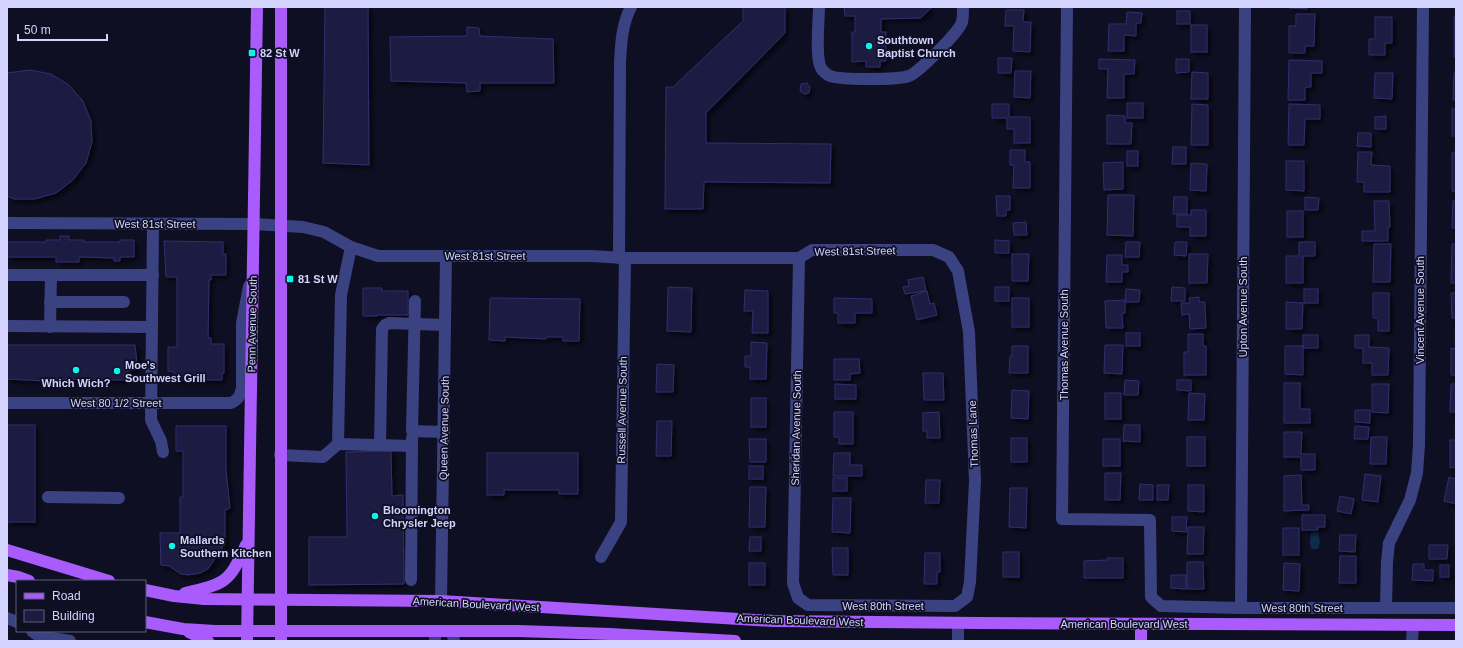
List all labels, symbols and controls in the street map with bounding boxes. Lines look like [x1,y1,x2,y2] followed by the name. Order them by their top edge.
[18,16,107,42] scale bar
[24,23,51,37] text: 50 m
[877,34,956,59] place label: Southtown Baptist Church
[864,41,874,51] marker: Southtown Baptist Church
[260,47,300,59] place label: 82 St W
[247,48,257,58] marker: 82 St W
[114,218,196,230] street label: West 81st Street
[814,244,896,258] street label: West 81st Street
[444,250,526,262] street label: West 81st Street
[1414,256,1426,364] street label: Vincent Avenue South
[1237,257,1249,357] street label: Upton Avenue South
[298,273,338,285] place label: 81 St W
[285,274,295,284] marker: 81 St W
[245,275,259,373] street label: Penn Avenue South
[1058,289,1070,401] street label: Thomas Avenue South
[615,356,629,464] street label: Russell Avenue South
[125,359,206,384] place label: Moe's Southwest Grill
[71,365,81,375] marker: Which Wich?
[112,366,122,376] marker: Moe's Southwest Grill
[789,370,803,486] street label: Sheridan Avenue South
[437,376,451,480] street label: Queen Avenue South
[42,377,111,389] place label: Which Wich?
[71,397,161,409] street label: West 80 1/2 Street
[966,400,980,468] street label: Thomas Lane
[383,504,456,529] place label: Bloomington Chrysler Jeep
[370,511,380,521] marker: Bloomington Chrysler Jeep
[180,534,272,559] place label: Mallards Southern Kitchen
[167,541,177,551] marker: Mallards Southern Kitchen
[16,580,146,632] legend
[52,589,81,603] text: Road
[412,595,540,613] street label: American Boulevard West
[842,600,924,612] street label: West 80th Street
[1261,602,1343,614] street label: West 80th Street
[52,609,95,623] text: Building
[736,612,864,628] street label: American Boulevard West
[1061,618,1187,630] street label: American Boulevard West

